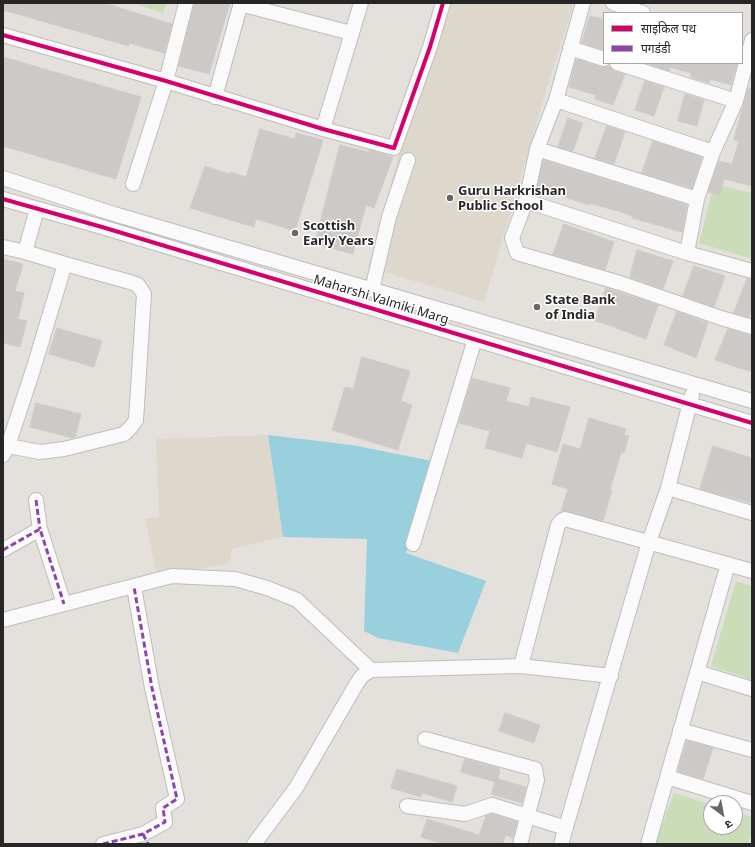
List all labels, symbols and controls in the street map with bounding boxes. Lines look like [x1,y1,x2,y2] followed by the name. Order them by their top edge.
[603,12,743,64] legend
[641,20,696,37] text: साइकिल पथ
[641,40,671,57] text: पगडंडी
[458,183,566,214] place label: Guru Harkrishan Public School
[445,193,455,203] marker: Guru Harkrishan Public School
[303,218,374,249] place label: Scottish Early Years
[290,228,300,238] marker: Scottish Early Years
[312,272,450,328] street label: Maharshi Valmiki Marg
[545,292,615,323] place label: State Bank of India
[532,302,542,312] marker: State Bank of India
[703,795,743,835] north arrow
[722,817,736,833] text: उ

